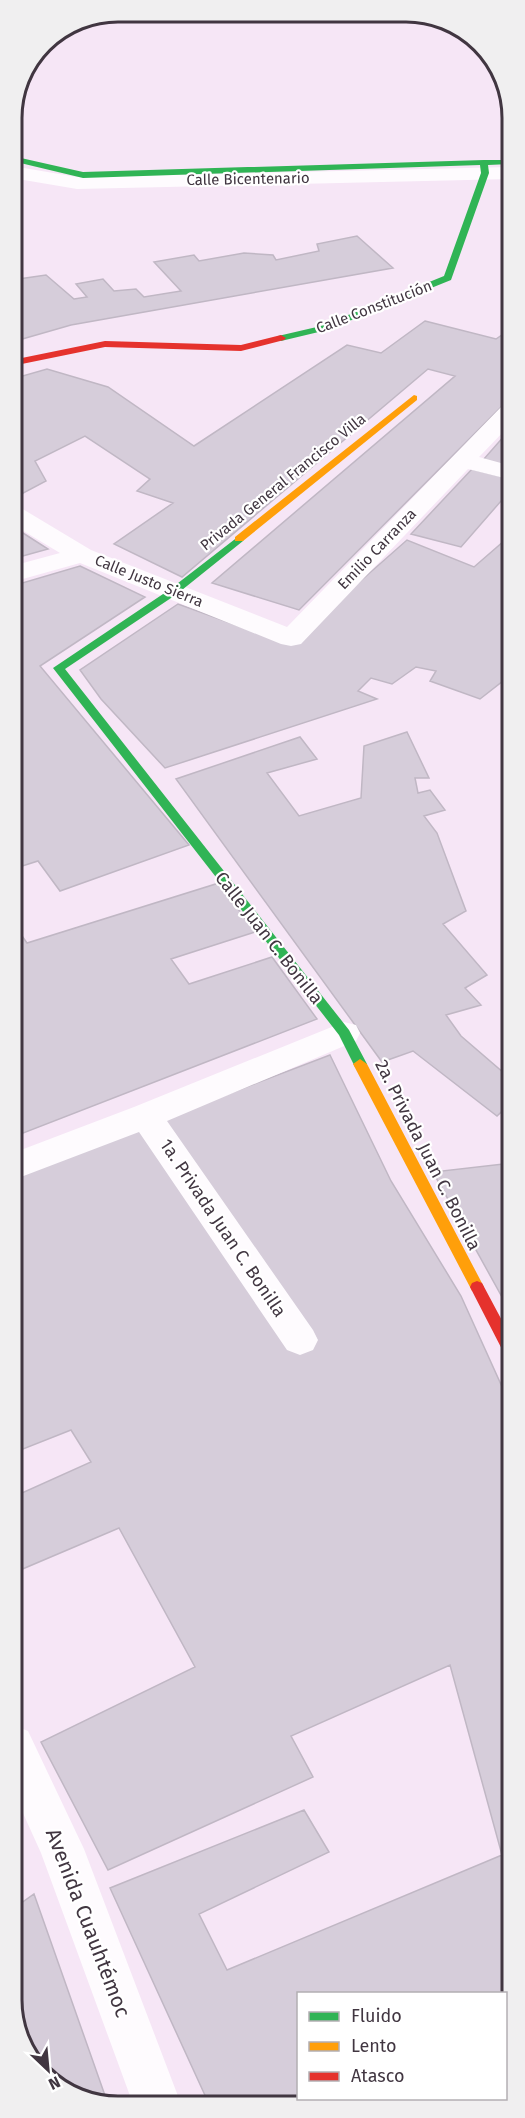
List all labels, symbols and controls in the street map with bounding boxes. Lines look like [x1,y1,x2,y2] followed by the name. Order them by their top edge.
[186,169,310,189] street label: Calle Bicentenario
[314,277,434,337] street label: Calle Constitución
[197,410,369,554] street label: Privada General Francisco Villa
[334,505,420,593] street label: Emilio Carranza
[92,551,206,611] street label: Calle Justo Sierra
[210,867,328,1009] street label: Calle Juan C. Bonilla
[370,1056,486,1254] street label: 2a. Privada Juan C. Bonilla
[155,1135,291,1321] street label: 1a. Privada Juan C. Bonilla
[40,1825,136,2021] street label: Avenida Cuauhtémoc
[297,1992,507,2100] legend
[351,2005,402,2027] text: Fluido
[351,2035,397,2057] text: Lento
[18,2040,78,2100] north arrow
[351,2065,404,2087] text: Atasco
[45,2072,63,2094] text: N

